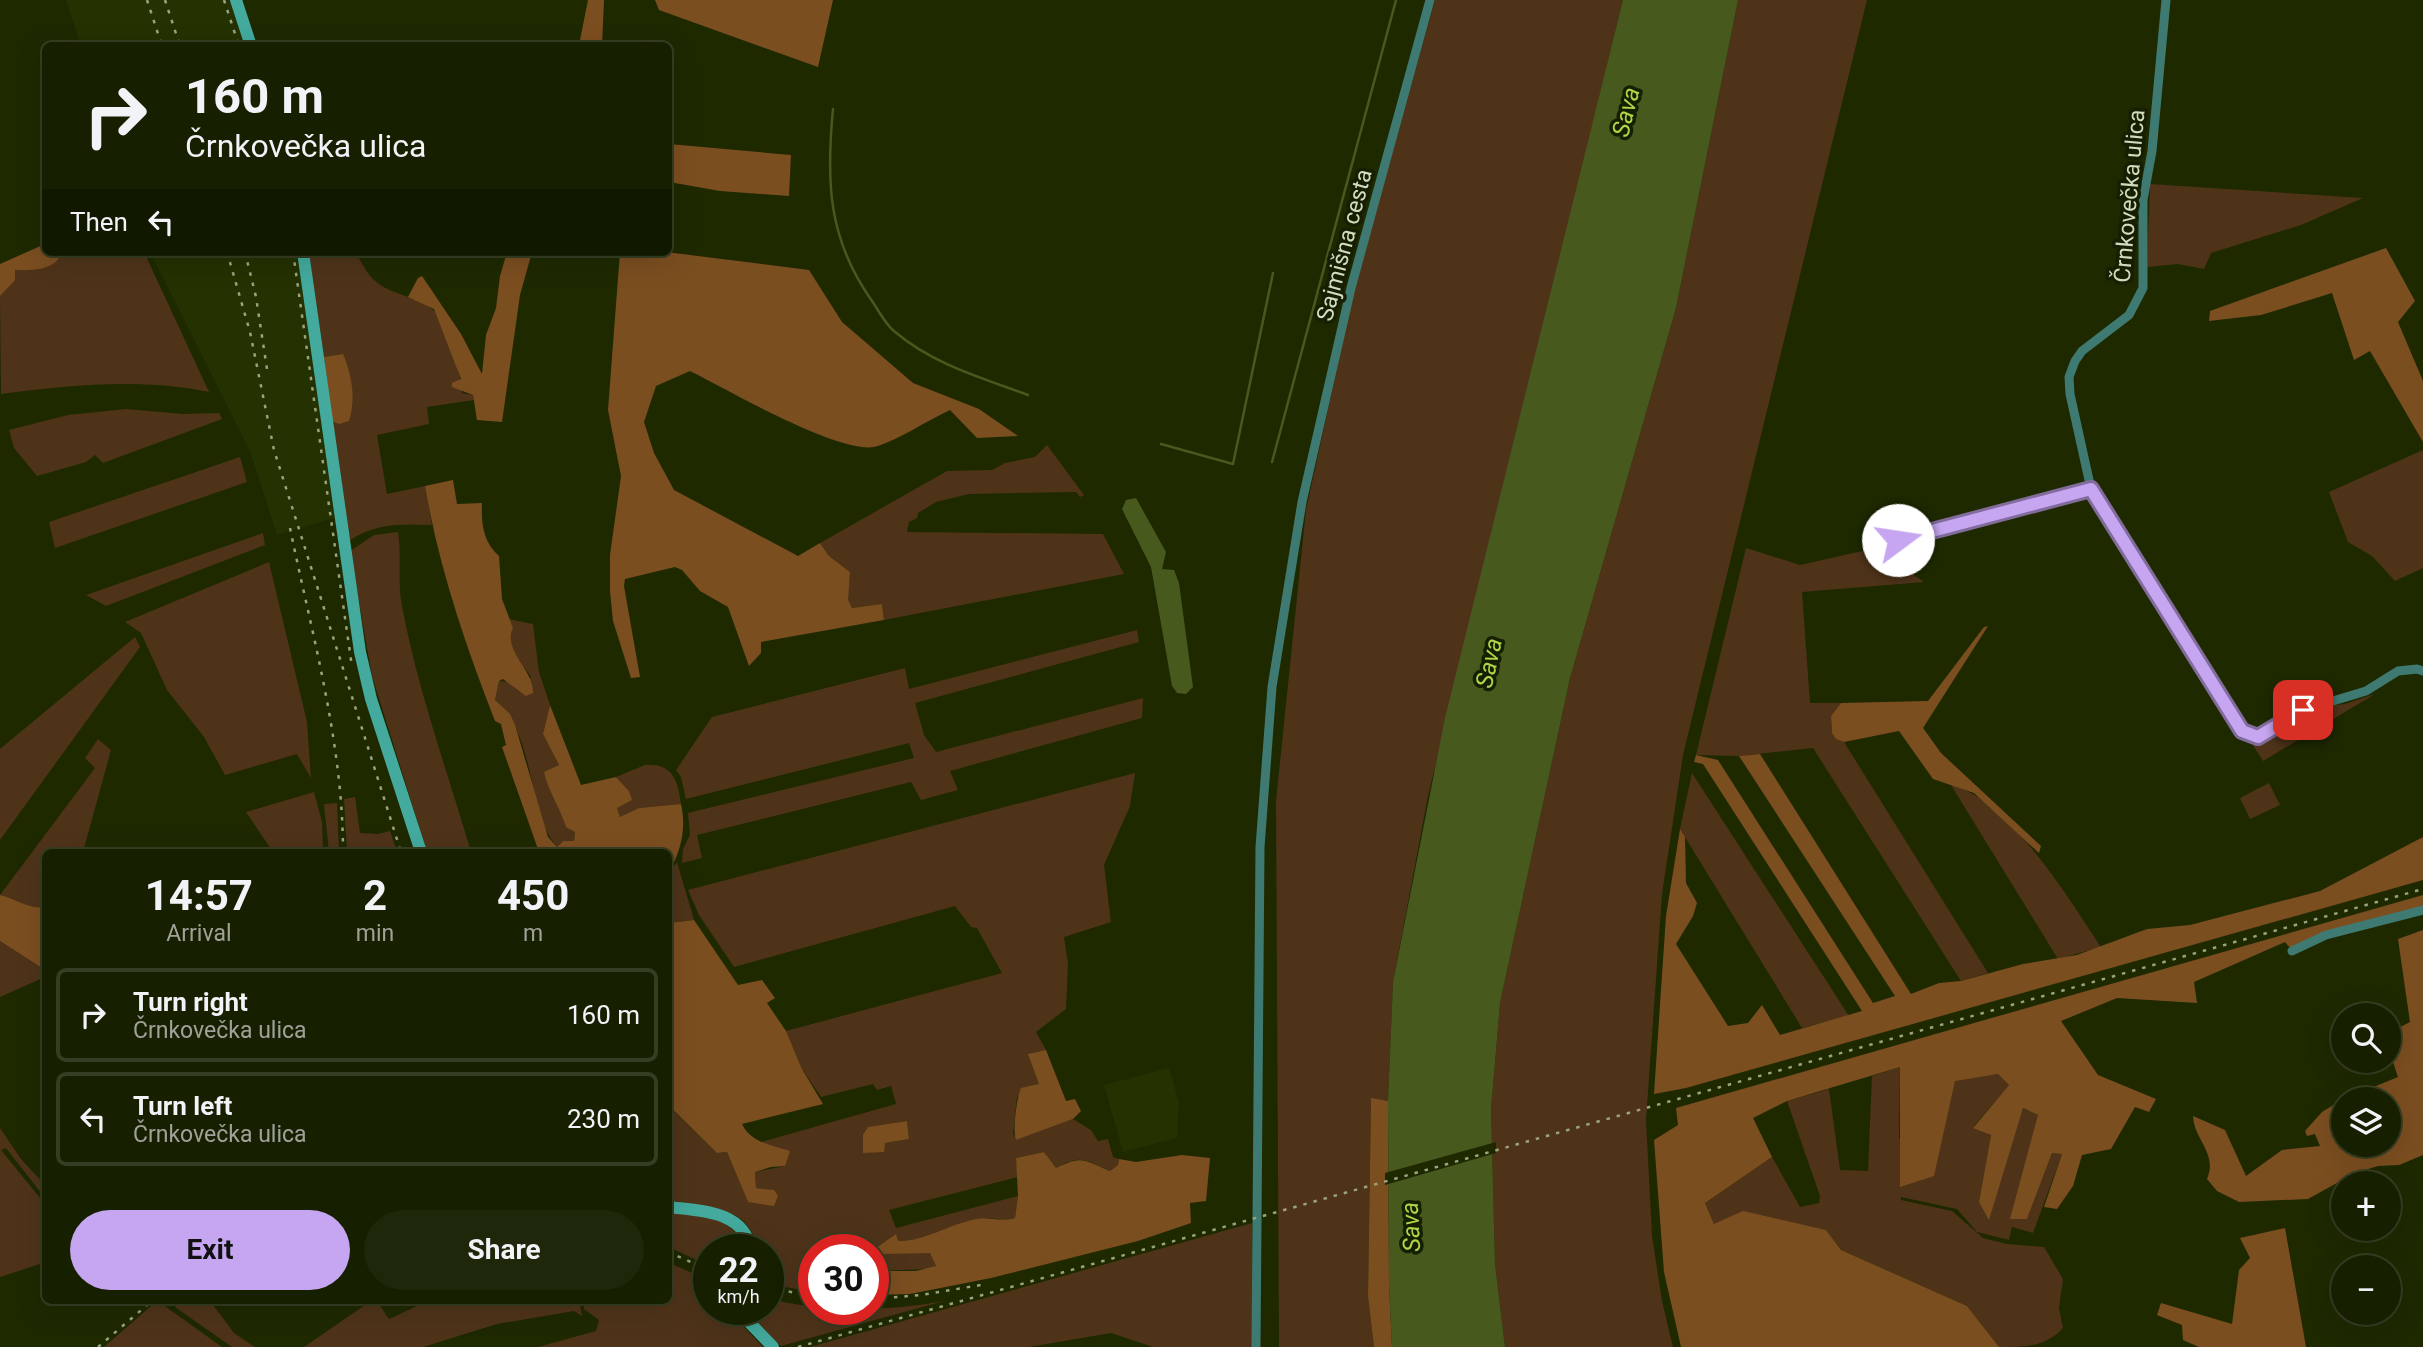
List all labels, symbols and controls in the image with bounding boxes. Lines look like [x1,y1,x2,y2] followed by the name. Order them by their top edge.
[185,68,324,125] text: 160 m
[70,70,161,161] icon: right
[1606,84,1646,140] water label: Sava
[2106,108,2151,284] street label: Črnkovečka ulica
[185,127,427,165] text: Črnkovečka ulica
[1311,166,1378,324] street label: Sajmišna cesta
[142,203,180,241] icon: left
[70,207,128,237] text: Then
[1861,503,1935,577] position arrow
[1470,636,1508,690] water label: Sava
[2273,680,2333,740] pin
[2284,691,2322,729] icon: arrive
[145,871,253,920] text: 14:57
[363,871,387,920] text: 2
[497,871,569,920] text: 450
[166,920,232,947] text: Arrival
[356,920,394,947] text: min
[523,920,543,947] text: m
[133,987,248,1017] text: Turn right
[74,996,112,1034] icon: right
[567,1000,640,1030] text: 160 m
[2331,1003,2401,1325] map controls
[2331,1003,2401,1073] button: search
[133,1017,307,1044] text: Črnkovečka ulica
[2331,1087,2401,1157] button: layers
[133,1091,232,1121] text: Turn left
[74,1100,112,1138] icon: left
[567,1104,640,1134] text: 230 m
[133,1121,307,1148] text: Črnkovečka ulica
[2331,1171,2401,1241] button: +
[1396,1201,1426,1253] water label: Sava
[70,1210,350,1290] button: Exit
[364,1210,644,1290] button: Share
[798,1234,889,1325] speed limit sign: 30
[718,1250,759,1291] text: 22
[2331,1255,2401,1325] button: −
[717,1286,760,1307] text: km/h

